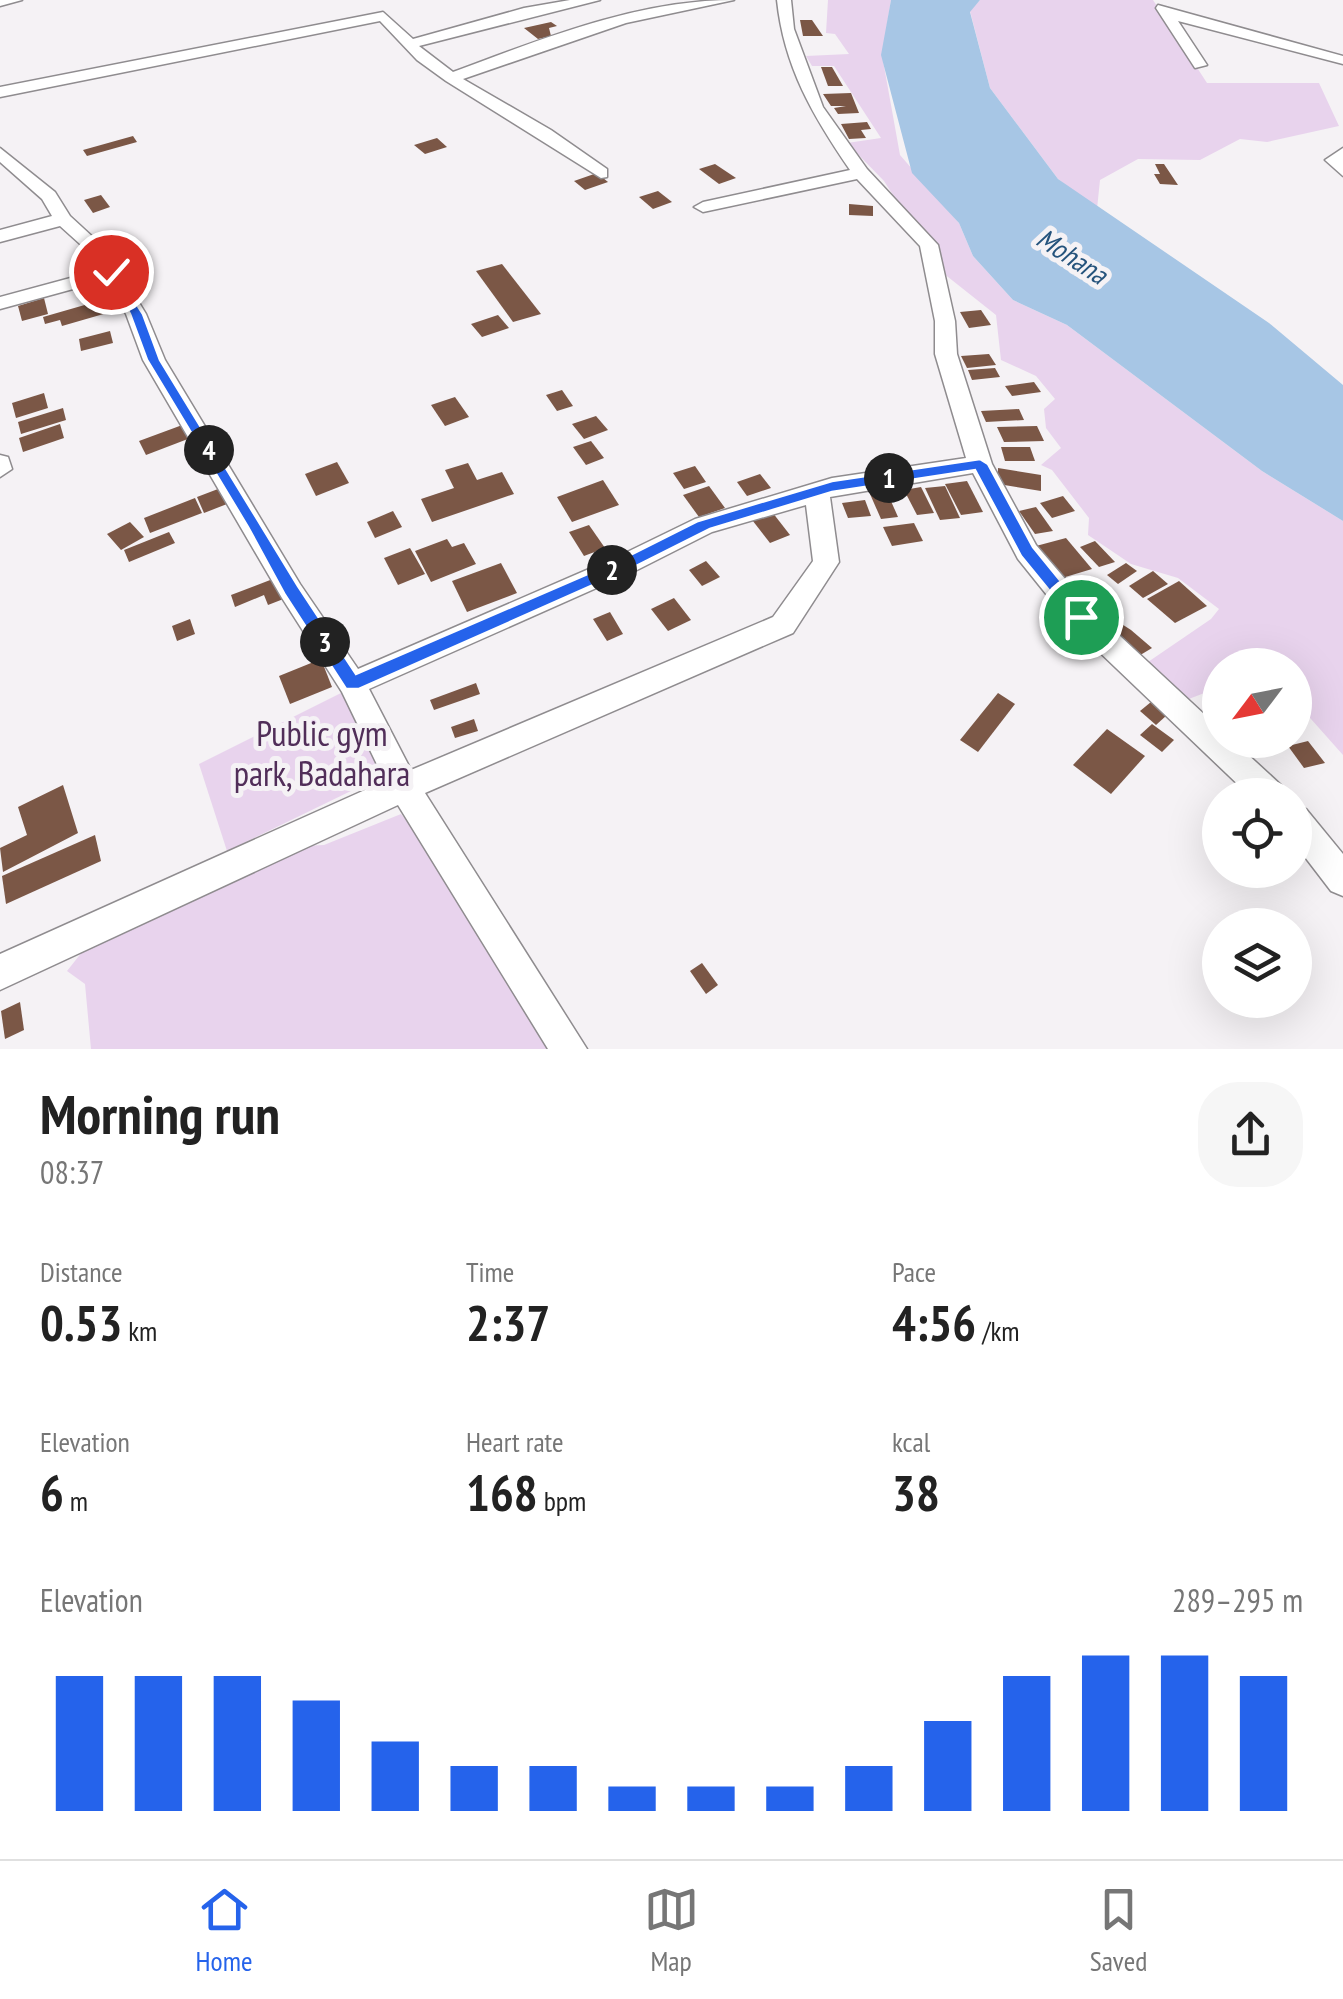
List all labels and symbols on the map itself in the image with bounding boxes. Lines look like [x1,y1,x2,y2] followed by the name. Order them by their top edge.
[1030,219,1116,293] water label: Mohana
[69,230,154,315] pin
[184,425,234,475] pin: 4
[864,453,914,503] pin: 1
[587,545,637,595] pin: 2
[1039,575,1124,660] pin
[300,617,350,667] pin: 3
[1202,648,1312,758] north arrow
[234,710,410,796] park label: Public gym park, Badahara

